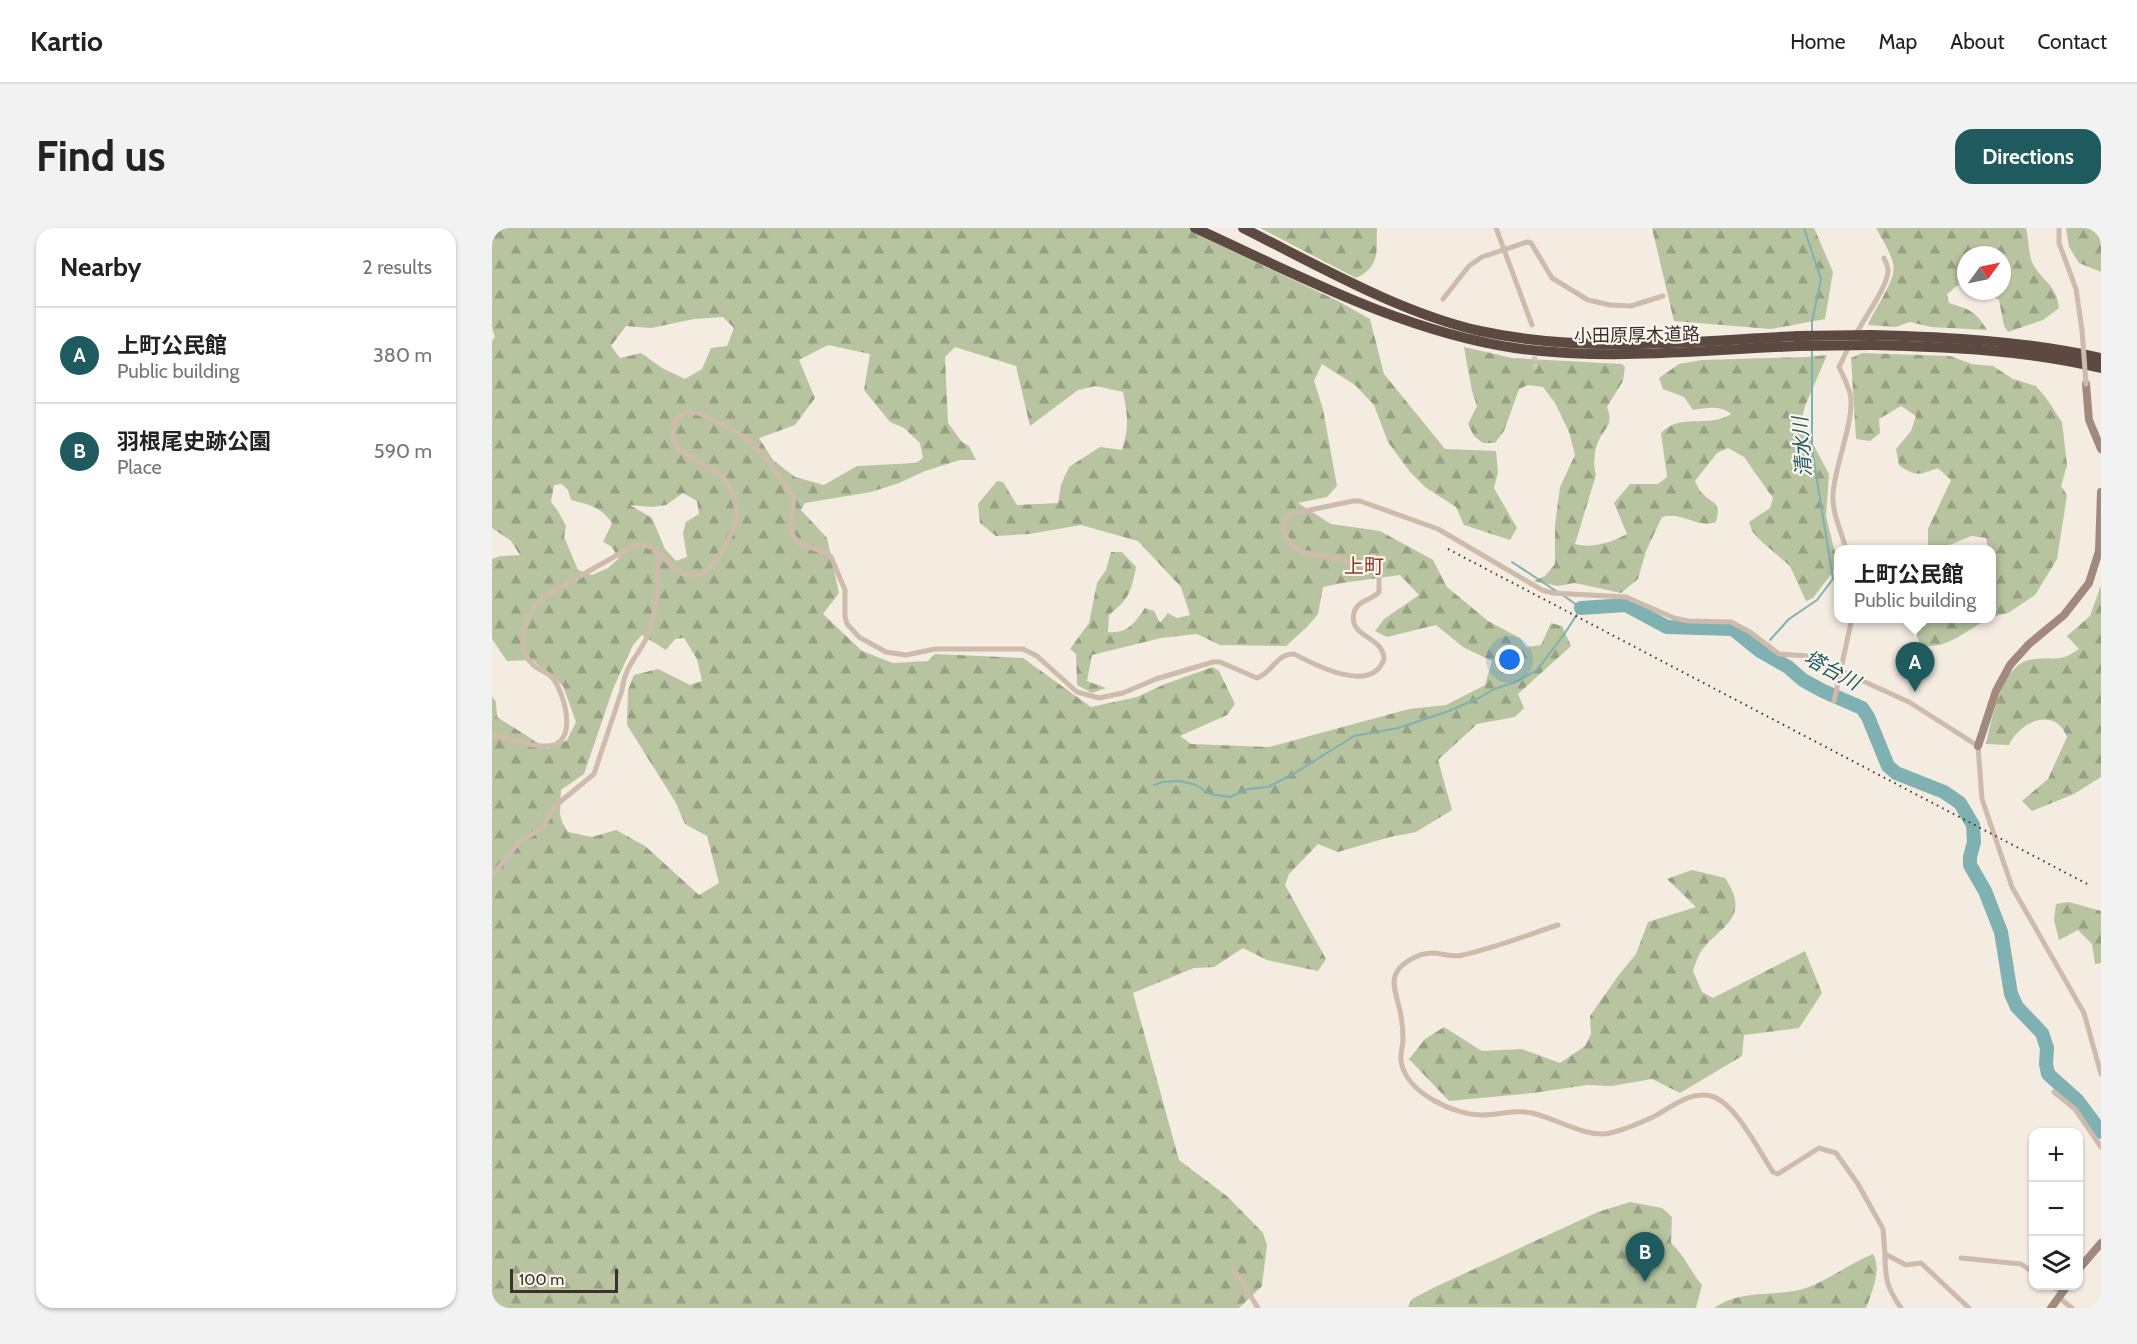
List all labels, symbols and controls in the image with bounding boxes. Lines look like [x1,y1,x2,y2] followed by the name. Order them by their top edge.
[30,24,103,58] text: Kartio
[1790,29,1846,54] text: Home
[1879,29,1917,54] text: Map
[1950,29,2004,54] text: About
[2037,29,2107,54] text: Contact
[1955,129,2101,184] button: Directions
[36,130,165,182] text: Find us
[1957,246,2011,300] north arrow
[60,251,141,283] text: Nearby
[362,255,432,279] text: 2 results
[1574,323,1700,347] street label: 小田原厚木道路
[117,332,227,359] text: 上町公民館
[73,343,86,367] text: A
[373,343,432,367] text: 380 m
[117,359,239,383] text: Public building
[1788,414,1816,478] water label: 清水川
[117,428,271,455] text: 羽根尾史跡公園
[73,439,86,463] text: B
[374,439,432,463] text: 590 m
[117,455,162,479] text: Place
[1834,545,1996,623] popup
[1344,554,1384,578] district label: 上町
[1854,561,1964,588] text: 上町公民館
[1854,588,1976,612] text: Public building
[1896,642,1934,692] pin: A
[1495,645,1524,674] your location
[1800,645,1866,696] water label: 塔台川
[2029,1128,2083,1290] map controls
[2029,1128,2083,1182] button: +
[2029,1182,2083,1236] button: −
[1626,1232,1664,1282] pin: B
[2029,1236,2083,1290] button: layers
[510,1266,618,1294] scale bar
[519,1270,564,1289] text: 100 m

